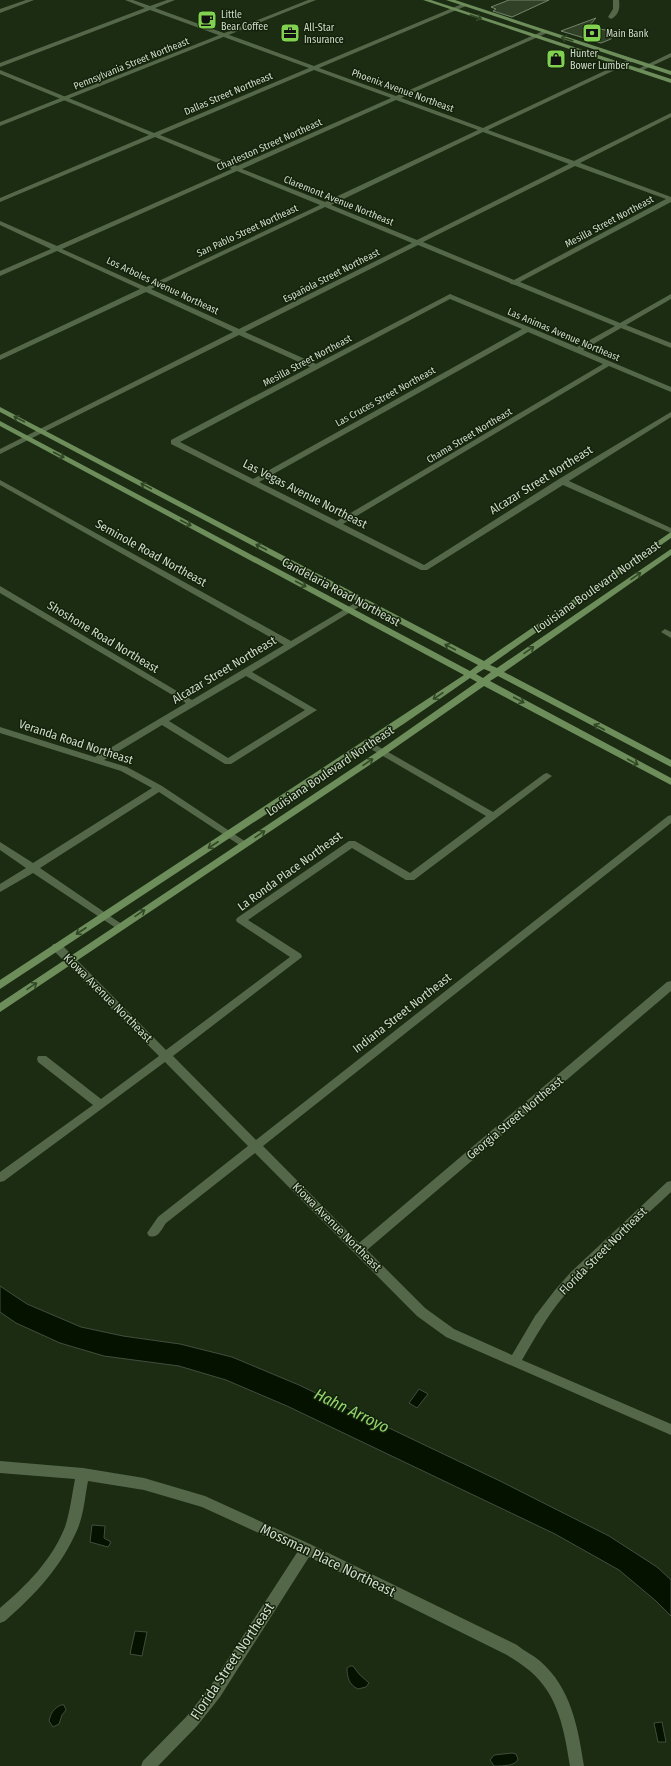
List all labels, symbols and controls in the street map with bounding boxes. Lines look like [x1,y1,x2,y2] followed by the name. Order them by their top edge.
[196,9,218,31] cafe icon: Little Bear Coffee
[221,9,268,33] place label: Little Bear Coffee
[470,13,482,21] one-way arrow
[279,22,301,44] office icon: All-Star Insurance
[304,22,344,46] place label: All-Star Insurance
[581,22,603,44] bank icon: Main Bank
[606,28,649,40] place label: Main Bank
[72,35,191,93] street label: Pennsylvania Street Northeast
[561,35,574,42] one-way arrow
[545,48,567,70] shop icon: Hunter Bower Lumber
[570,48,630,72] place label: Hunter Bower Lumber
[350,67,456,115] street label: Phoenix Avenue Northeast
[182,70,275,118] street label: Dallas Street Northeast
[215,116,325,174] street label: Charleston Street Northeast
[282,173,396,229] street label: Claremont Avenue Northeast
[563,193,657,250] street label: Mesilla Street Northeast
[195,202,301,260] street label: San Pablo Street Northeast
[281,246,382,306] street label: Española Street Northeast
[105,255,221,318] street label: Los Arboles Avenue Northeast
[506,306,622,364] street label: Las Animas Avenue Northeast
[261,332,355,389] street label: Mesilla Street Northeast
[333,364,438,429] street label: Las Cruces Street Northeast
[425,405,515,466] street label: Chama Street Northeast
[13,414,25,422] one-way arrow
[487,443,595,517] street label: Alcazar Street Northeast
[53,451,65,459] one-way arrow
[241,457,369,531] street label: Las Vegas Avenue Northeast
[140,482,152,489] one-way arrow
[93,517,209,589] street label: Seminole Road Northeast
[180,519,192,527] one-way arrow
[531,538,663,636] street label: Louisiana Boulevard Northeast
[255,543,267,550] one-way arrow
[280,555,403,629] street label: Candelaria Road Northeast
[630,572,641,580] one-way arrow
[295,581,307,588] one-way arrow
[45,598,161,676] street label: Shoshone Road Northeast
[169,633,279,707] street label: Alcazar Street Northeast
[444,643,456,651] one-way arrow
[523,646,534,654] one-way arrow
[433,692,444,700] one-way arrow
[513,697,525,704] one-way arrow
[17,717,135,767] street label: Veranda Road Northeast
[594,722,606,730] one-way arrow
[264,723,396,819] street label: Louisiana Boulevard Northeast
[363,758,374,766] one-way arrow
[627,758,639,766] one-way arrow
[235,828,345,914] street label: La Ronda Place Northeast
[254,830,265,838] one-way arrow
[208,841,219,849] one-way arrow
[135,909,146,918] one-way arrow
[76,927,87,935] one-way arrow
[61,951,155,1045] street label: Kiowa Avenue Northeast
[350,970,454,1056] street label: Indiana Street Northeast
[27,982,38,990] one-way arrow
[464,1074,566,1162] street label: Georgia Street Northeast
[290,1180,384,1274] street label: Kiowa Avenue Northeast
[556,1204,650,1298] street label: Florida Street Northeast
[311,1384,392,1437] water label: Hahn Arroyo
[258,1520,398,1601] street label: Mossman Place Northeast
[187,1599,278,1723] street label: Florida Street Northeast

